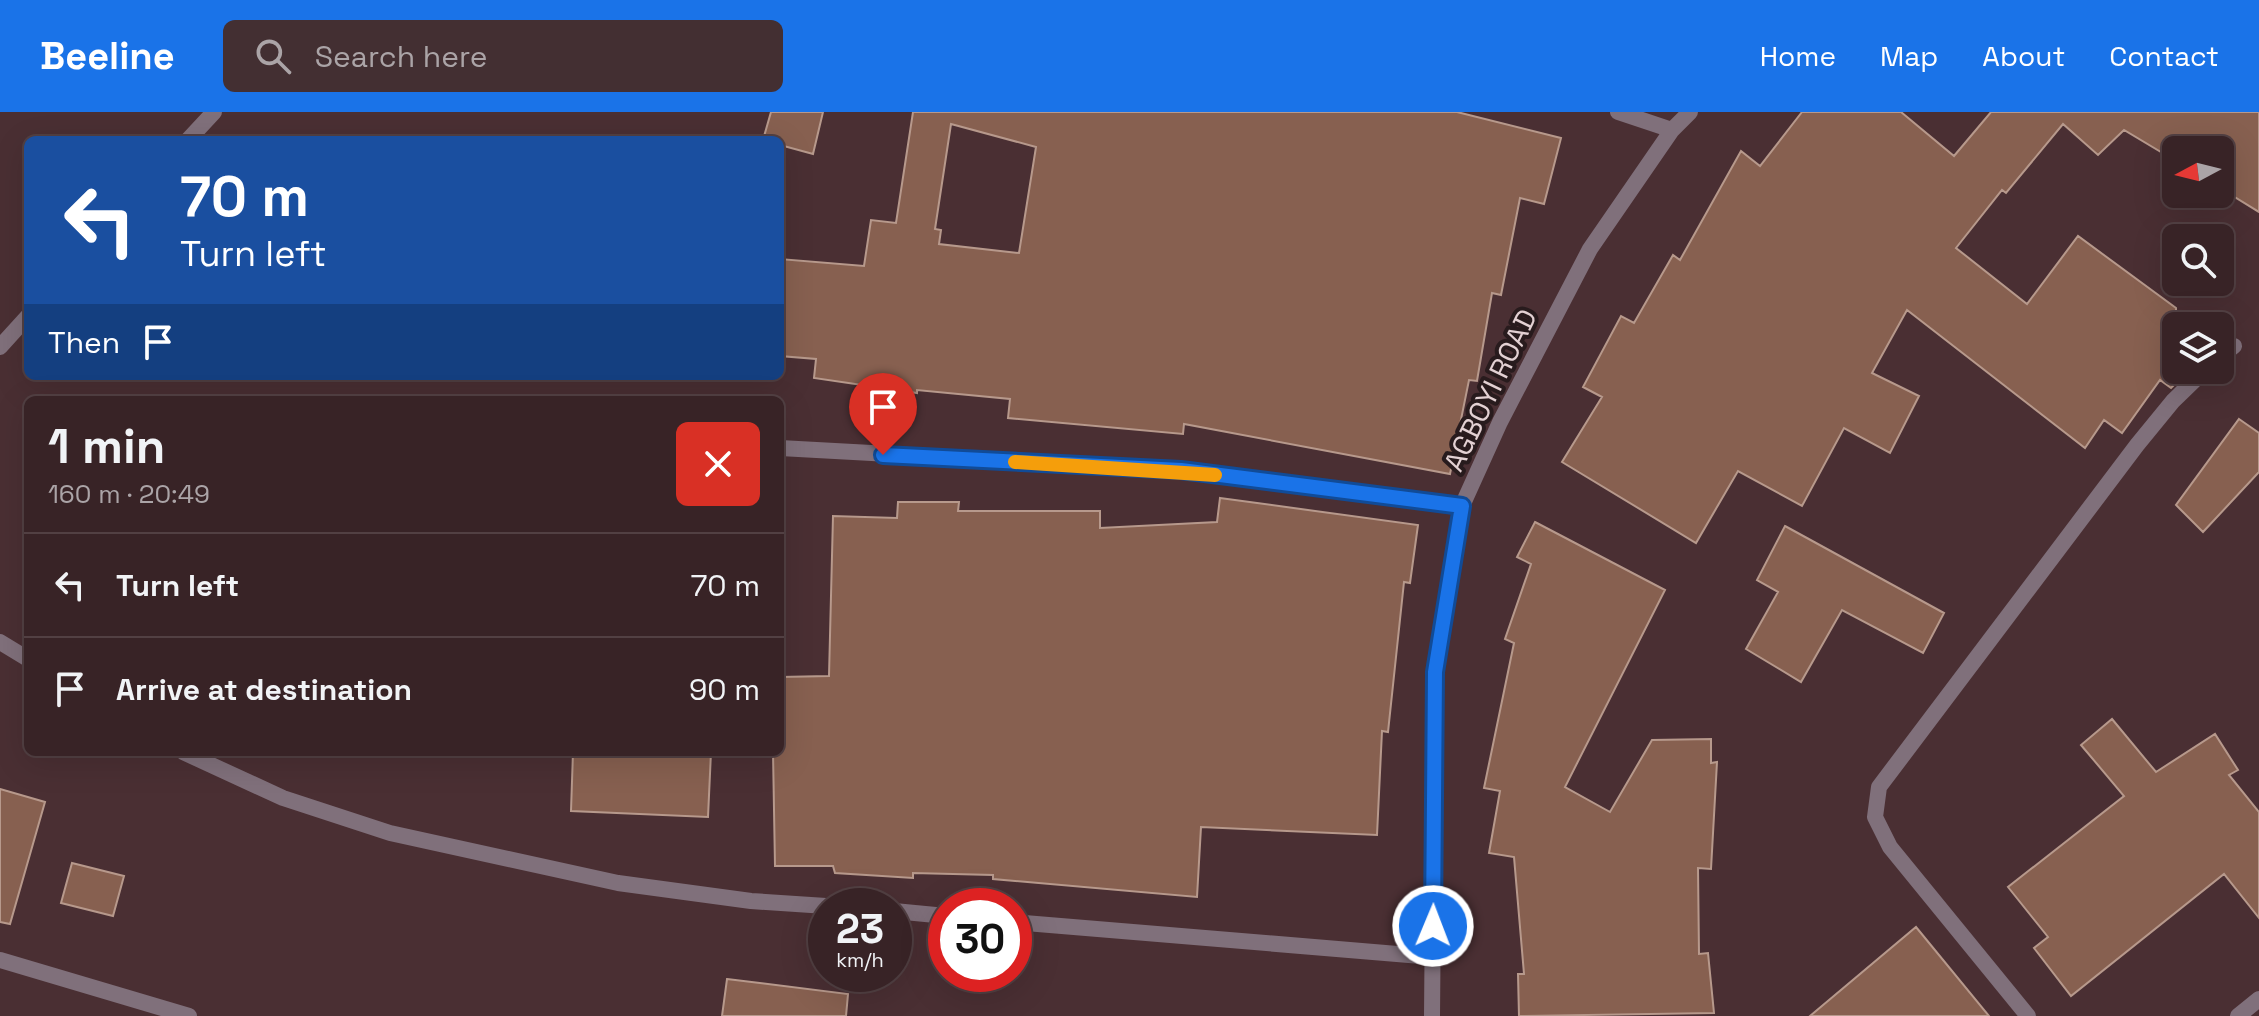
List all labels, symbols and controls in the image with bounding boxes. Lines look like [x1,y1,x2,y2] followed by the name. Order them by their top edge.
[223,20,783,92] search box
[40,32,175,80] text: Beeline
[251,34,295,78] icon: search
[315,37,488,76] text: Search here
[1760,38,1836,74] text: Home
[1880,38,1938,74] text: Map
[1982,38,2065,74] text: About
[2109,38,2219,74] text: Contact
[2162,136,2234,208] north arrow
[2162,136,2234,384] map controls
[180,161,309,232] text: 70 m
[48,168,152,272] icon: left
[2162,224,2234,296] button: search
[180,231,327,277] text: Turn left
[1435,303,1545,477] street label: AGBOYI ROAD
[2162,312,2234,384] button: layers
[136,320,180,364] icon: arrive
[48,323,120,362] text: Then
[849,373,917,455] pin
[861,385,905,429] icon: arrive
[48,416,165,477] text: 1 min
[676,422,760,506] button: close
[48,477,210,511] text: 160 m · 20:49
[48,563,92,607] icon: left
[116,566,239,605] text: Turn left
[691,566,760,605] text: 70 m
[48,667,92,711] icon: arrive
[116,670,412,709] text: Arrive at destination
[689,670,760,709] text: 90 m
[1391,884,1475,968] position arrow
[928,888,1032,992] speed limit sign: 30
[836,904,884,955] text: 23
[836,947,884,973] text: km/h

